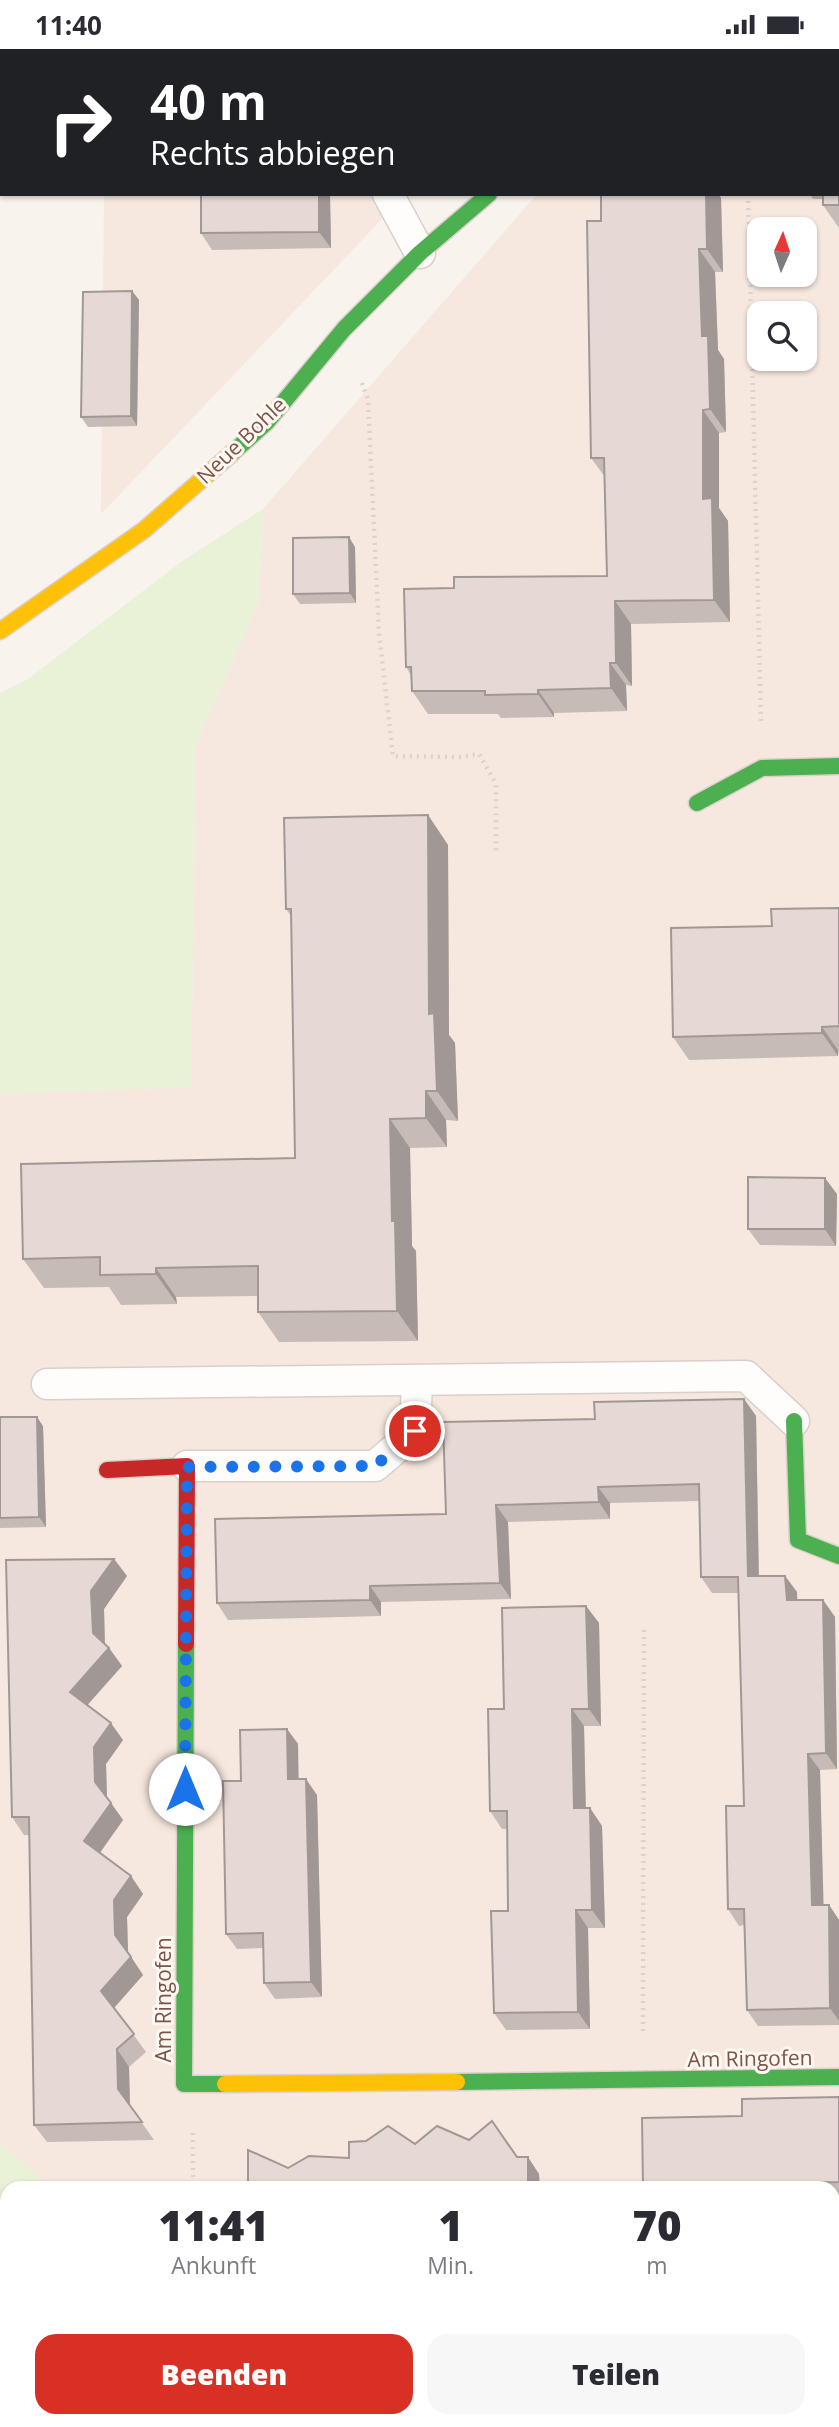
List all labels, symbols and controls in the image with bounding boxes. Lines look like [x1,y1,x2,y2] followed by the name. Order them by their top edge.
[35,7,102,43] text: 11:40
[150,68,267,134] text: 40 m
[35,77,126,168] icon: right
[150,131,396,174] text: Rechts abbiegen
[747,217,817,287] north arrow
[747,217,817,371] map controls
[747,301,817,371] button: search
[190,390,292,490] street label: Neue Bohle
[385,1401,445,1461] pin
[396,1412,434,1450] icon: arrive
[148,1752,222,1826] position arrow
[149,1937,177,2063] street label: Am Ringofen
[687,2043,813,2073] street label: Am Ringofen
[158,2196,269,2253] text: 11:41
[438,2196,463,2253] text: 1
[632,2196,682,2253] text: 70
[171,2249,256,2281] text: Ankunft
[427,2249,474,2281] text: Min.
[646,2249,668,2281] text: m
[35,2334,413,2414] button: Beenden
[427,2334,805,2414] button: Teilen

